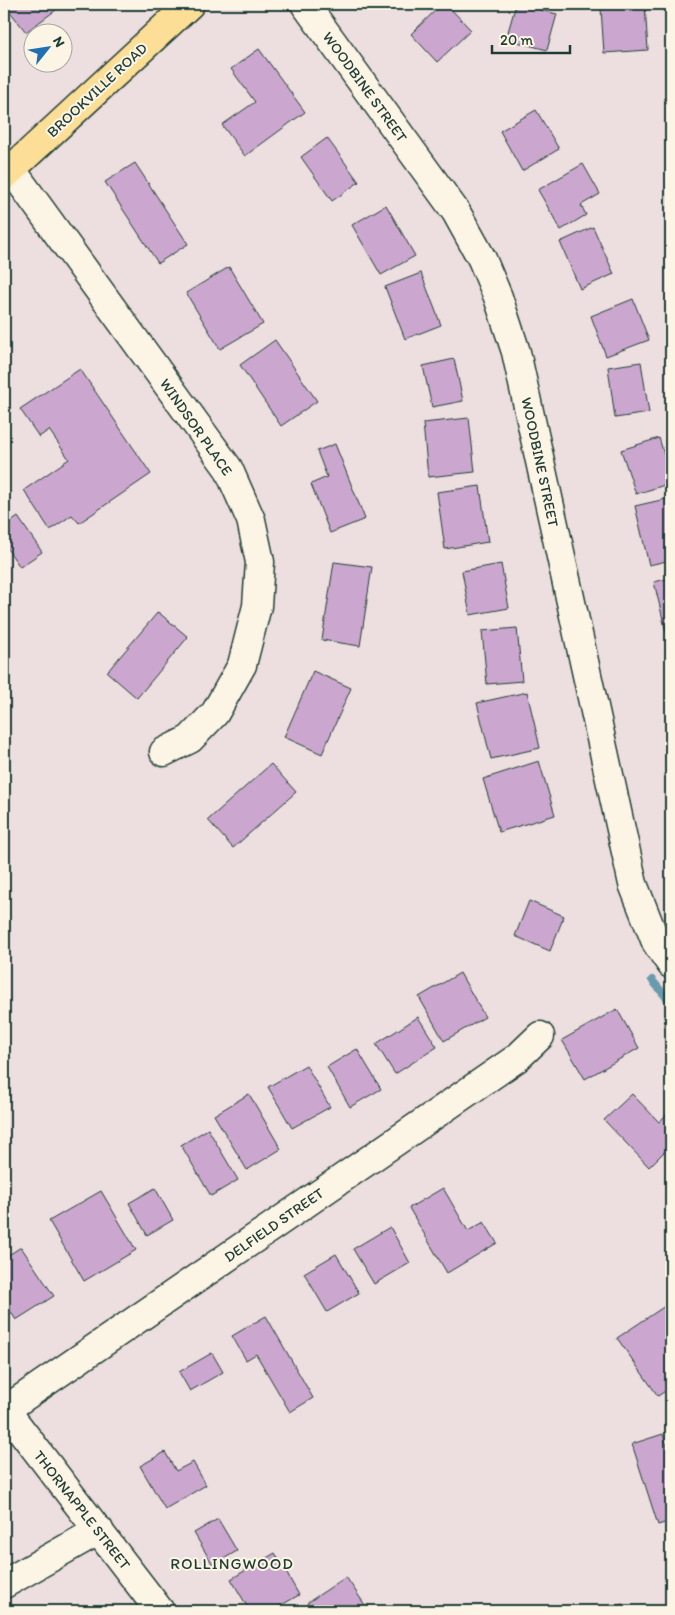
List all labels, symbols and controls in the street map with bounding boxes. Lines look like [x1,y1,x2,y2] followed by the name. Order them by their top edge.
[22,22,72,72] north arrow
[492,22,570,54] scale bar
[319,28,411,146] street label: WOODBINE STREET
[500,31,534,49] text: 20 m
[49,33,69,50] text: N
[43,39,151,141] street label: BROOKVILLE ROAD
[156,375,236,479] street label: WINDSOR PLACE
[517,395,563,529] street label: WOODBINE STREET
[221,1184,328,1266] street label: DELFIELD STREET
[30,1447,134,1574] street label: THORNAPPLE STREET
[170,1554,294,1573] district label: ROLLINGWOOD

